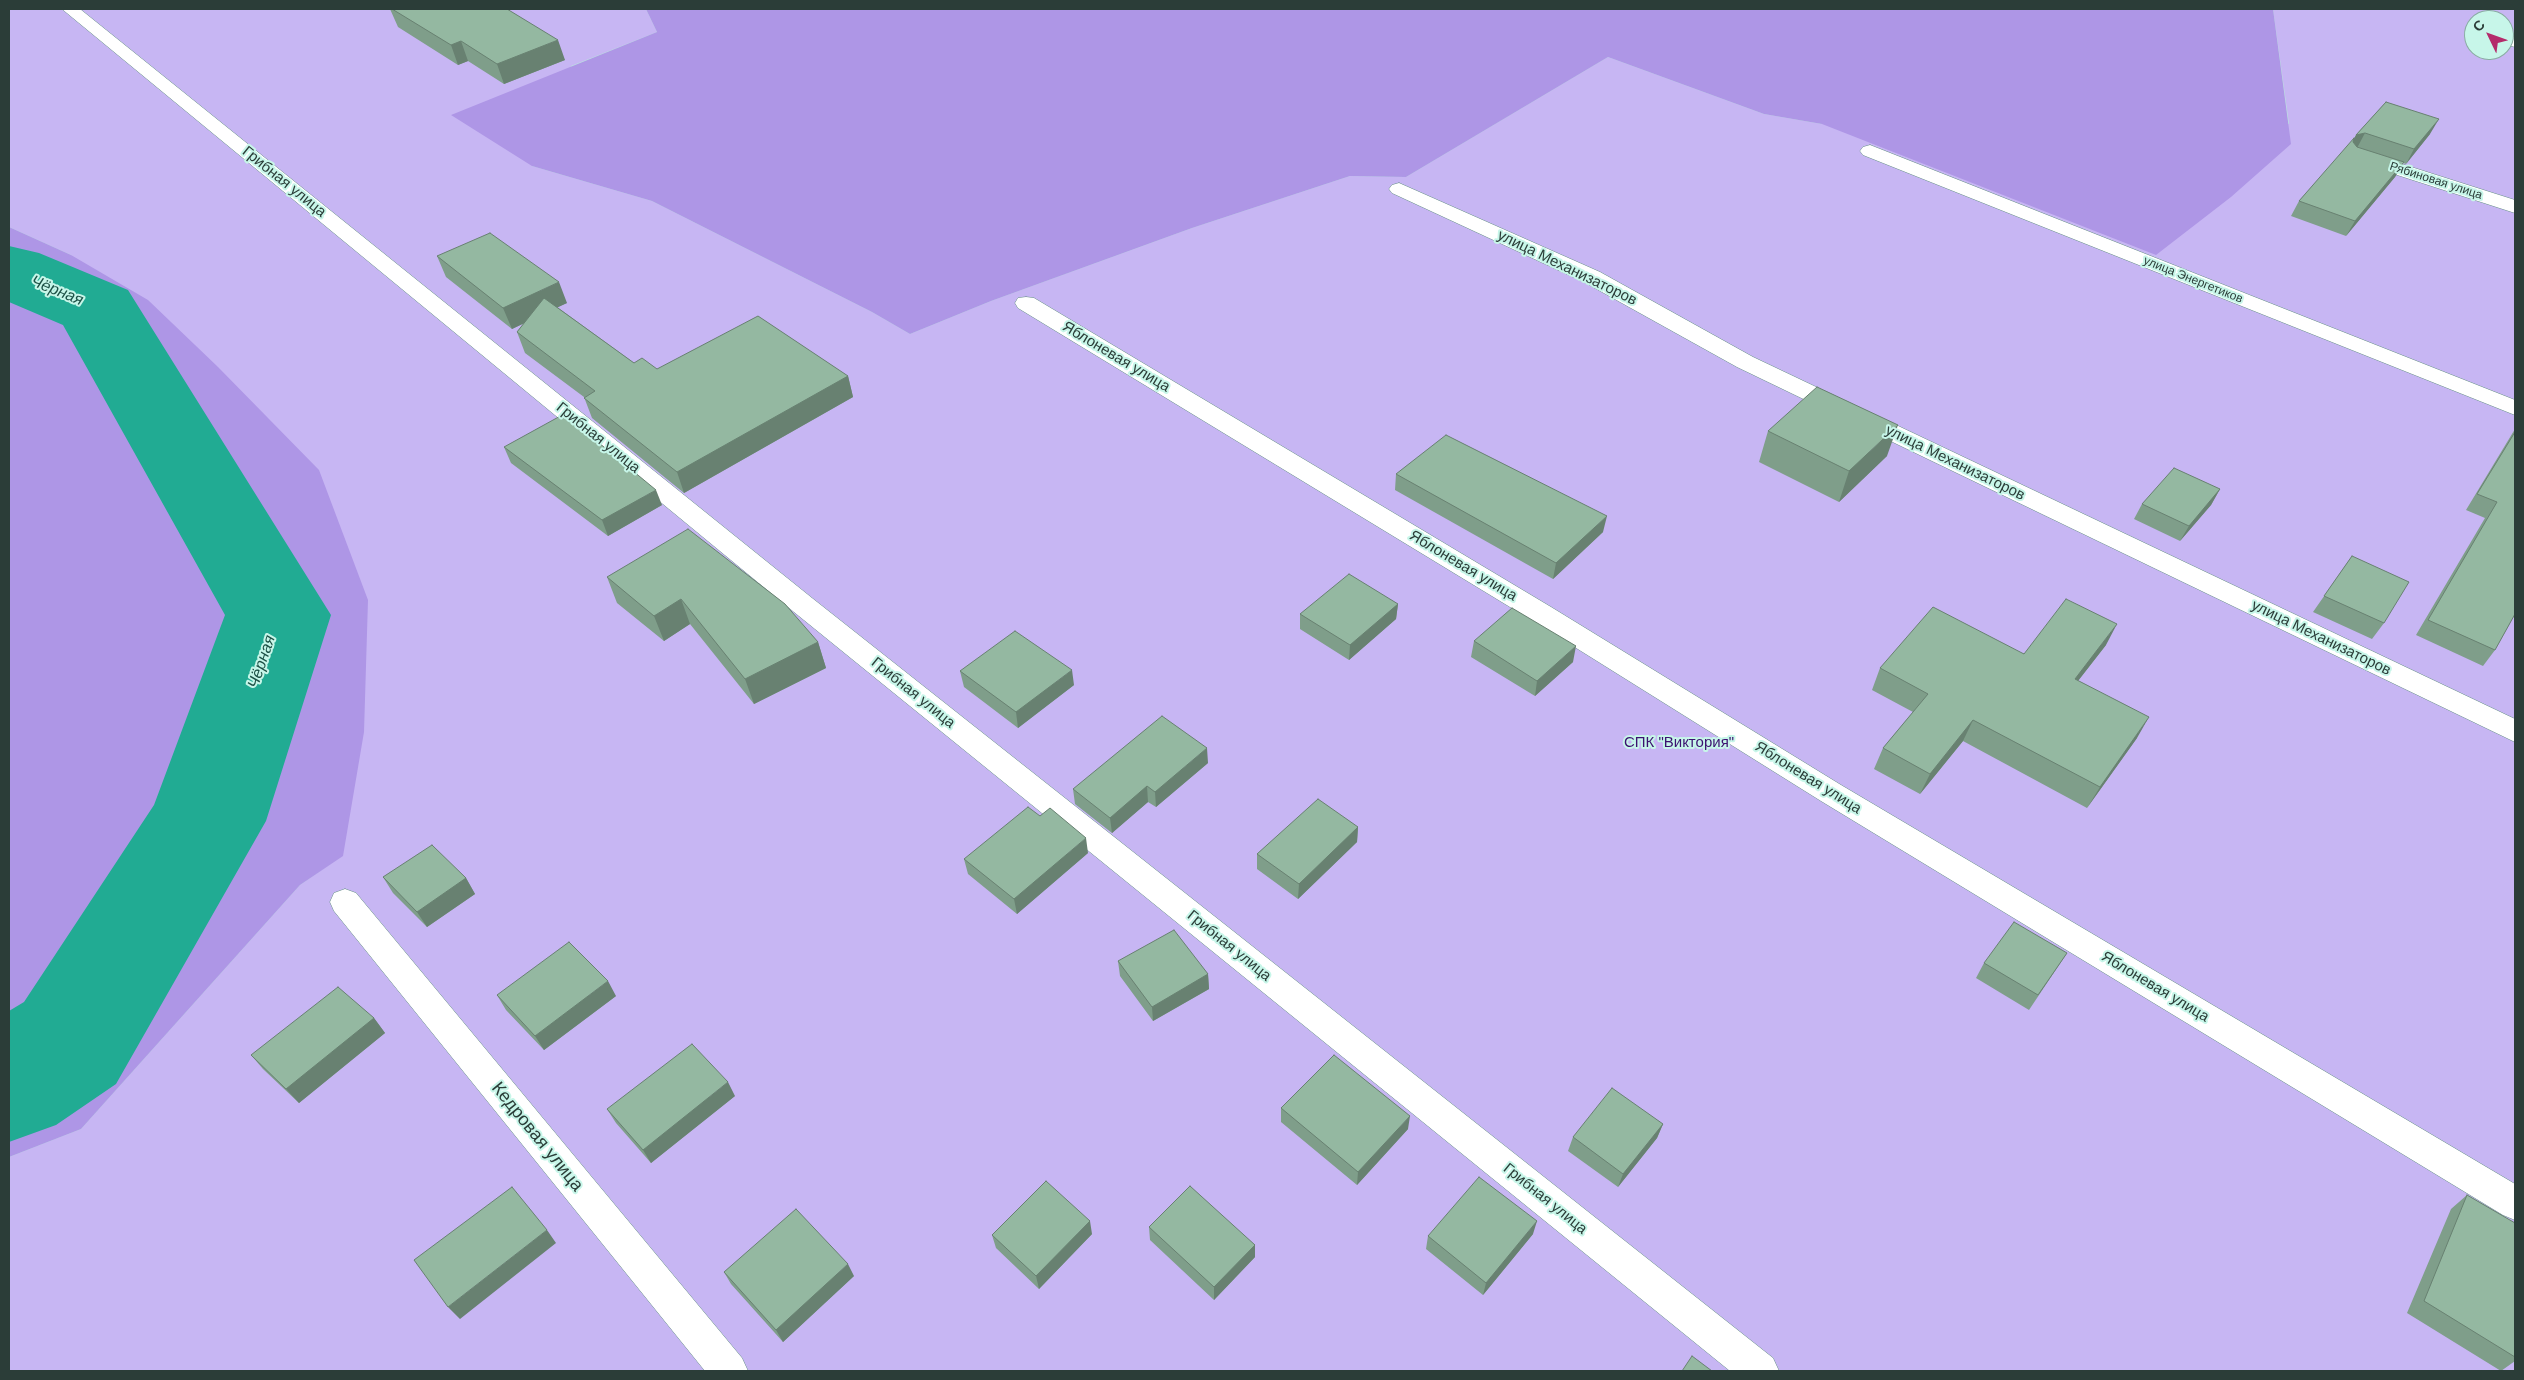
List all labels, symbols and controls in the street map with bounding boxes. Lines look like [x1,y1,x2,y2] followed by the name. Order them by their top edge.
[2464,10,2514,60] north arrow
[2469,17,2488,35] text: С
[238,143,330,221] street label: Грибная улица
[2388,159,2484,203] street label: Рябиновая улица
[1494,226,1640,310] street label: улица Механизаторов
[2141,253,2245,307] street label: улица Энергетиков
[28,272,86,310] water label: Чёрная
[1059,318,1173,396] street label: Яблоневая улица
[552,399,644,477] street label: Грибная улица
[1882,421,2028,505] street label: улица Механизаторов
[1406,527,1520,605] street label: Яблоневая улица
[2248,596,2394,680] street label: улица Механизаторов
[244,633,280,691] water label: Чёрная
[867,654,959,732] street label: Грибная улица
[1624,734,1734,752] park label: СПК "Виктория"
[1751,738,1865,818] street label: Яблоневая улица
[1183,907,1275,985] street label: Грибная улица
[2098,948,2212,1026] street label: Яблоневая улица
[486,1078,588,1196] street label: Кедровая улица
[1499,1160,1591,1238] street label: Грибная улица

